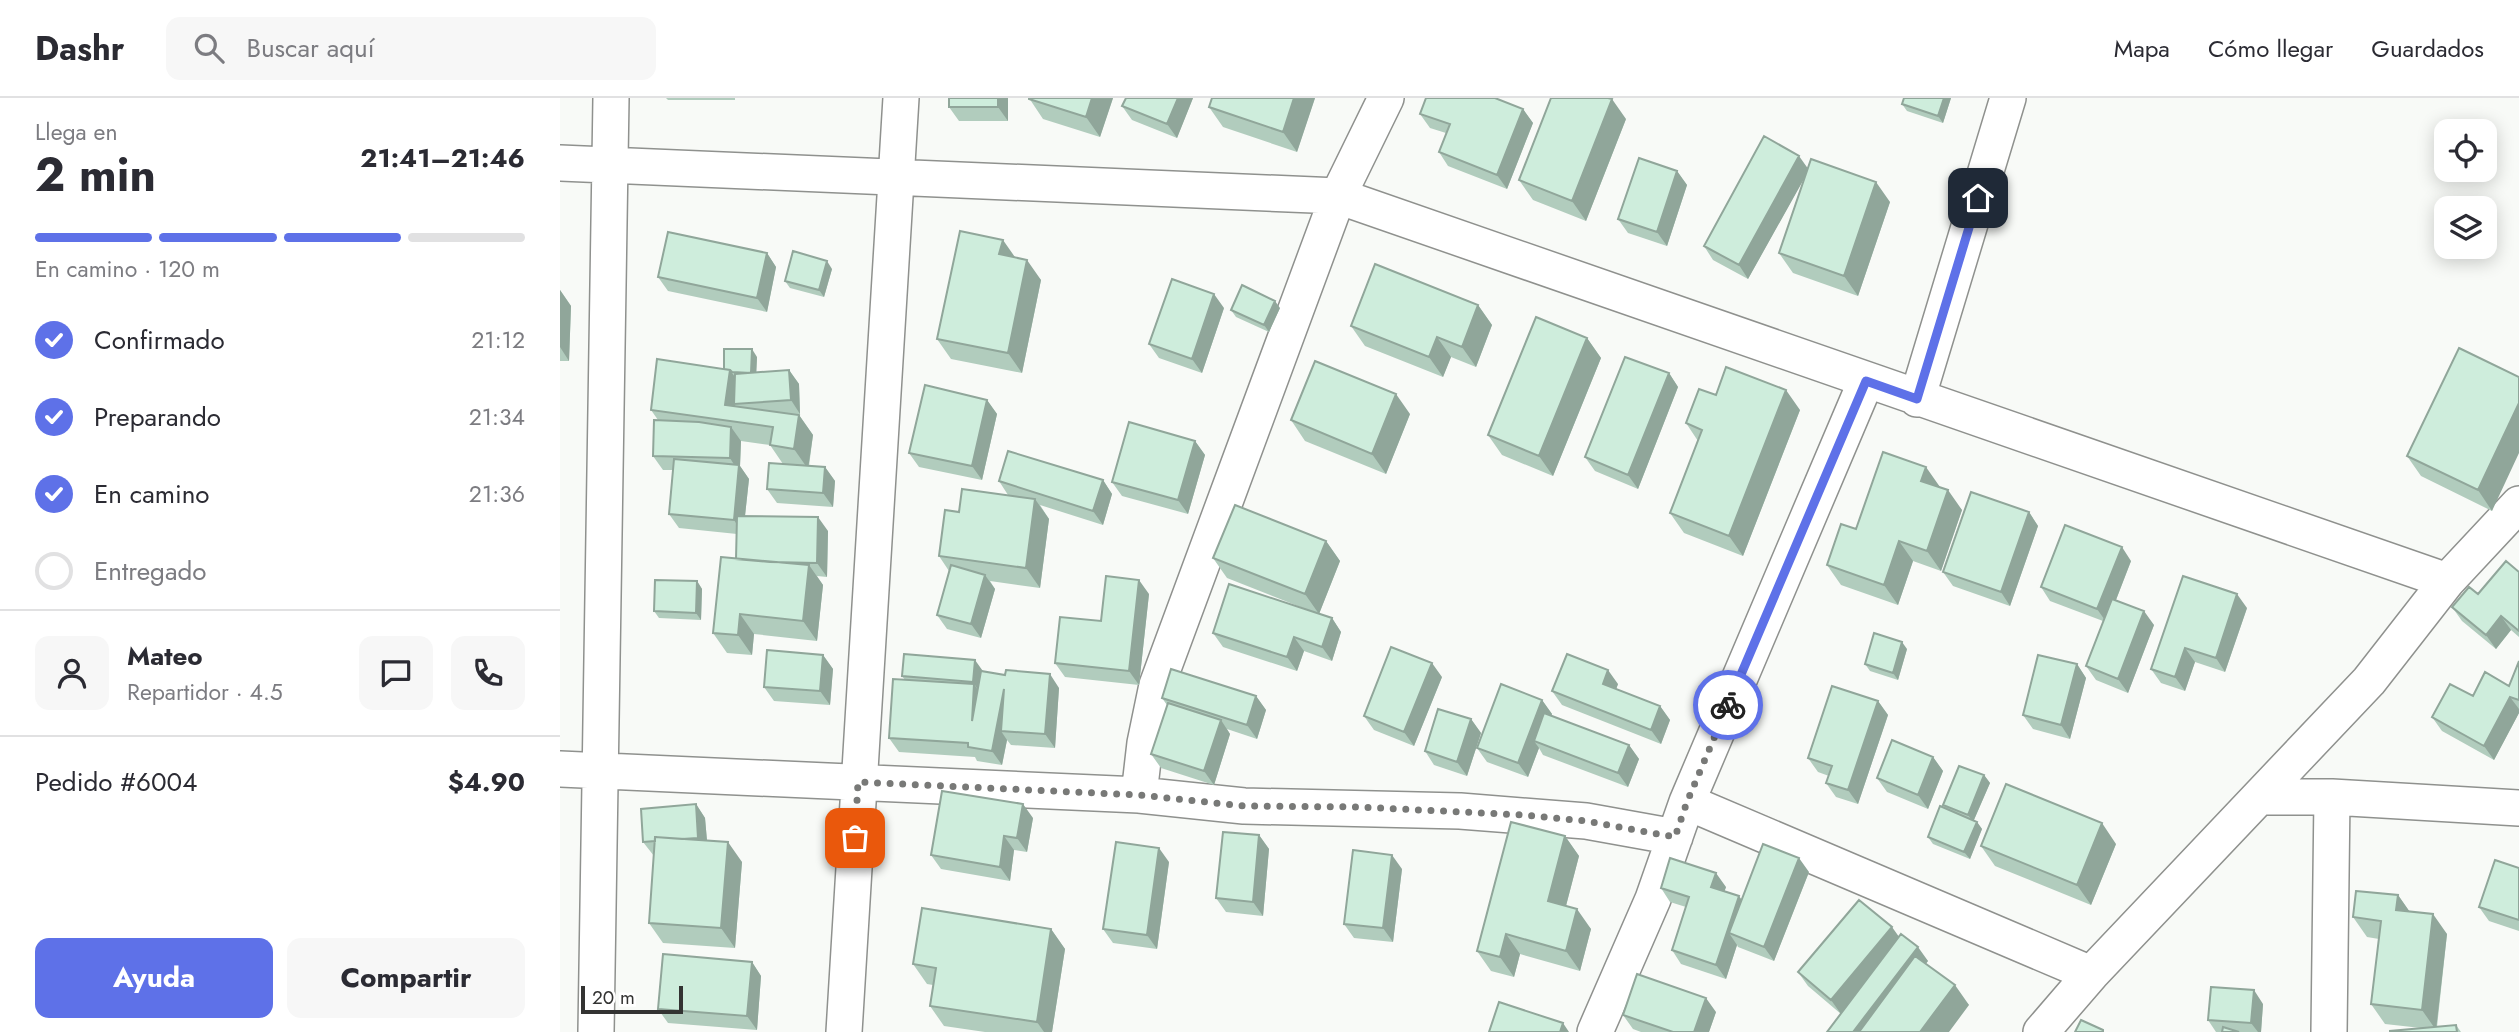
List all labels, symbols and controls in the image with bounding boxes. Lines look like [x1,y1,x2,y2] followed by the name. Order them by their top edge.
[166,17,656,80] search box
[35,25,124,72] text: Dashr
[190,29,228,67] icon: search
[246,29,374,67] text: Buscar aquí
[2114,31,2170,66] text: Mapa
[2208,31,2333,66] text: Cómo llegar
[2371,31,2484,66] text: Guardados
[35,115,117,149] text: Llega en
[2434,119,2497,259] map controls
[2434,119,2497,182] button: locate
[360,139,525,177] text: 21:41–21:46
[35,142,156,208] text: 2 min
[1948,168,2008,228] pin
[1959,179,1997,217] icon: home
[2434,196,2497,259] button: layers
[35,252,220,286] text: En camino · 120 m
[35,321,73,359] icon: check
[94,321,225,359] text: Confirmado
[471,323,525,357] text: 21:12
[35,398,73,436] icon: check
[94,398,221,436] text: Preparando
[469,400,525,434] text: 21:34
[35,475,73,513] icon: check
[94,475,210,513] text: En camino
[469,477,525,511] text: 21:36
[94,552,206,590] text: Entregado
[35,636,109,710] button: person
[359,636,433,710] button: chat
[451,636,525,710] button: phone
[127,637,203,675] text: Mateo
[1693,670,1763,740] courier
[127,675,283,709] text: Repartidor · 4.5
[1709,686,1747,724] icon: bike
[35,763,197,801] text: Pedido #6004
[448,763,525,801] text: $4.90
[825,808,885,868] pin
[836,819,874,857] icon: bag
[35,938,273,1018] button: Ayuda
[287,938,525,1018] button: Compartir
[581,983,682,1015] scale bar
[592,984,635,1011] text: 20 m

